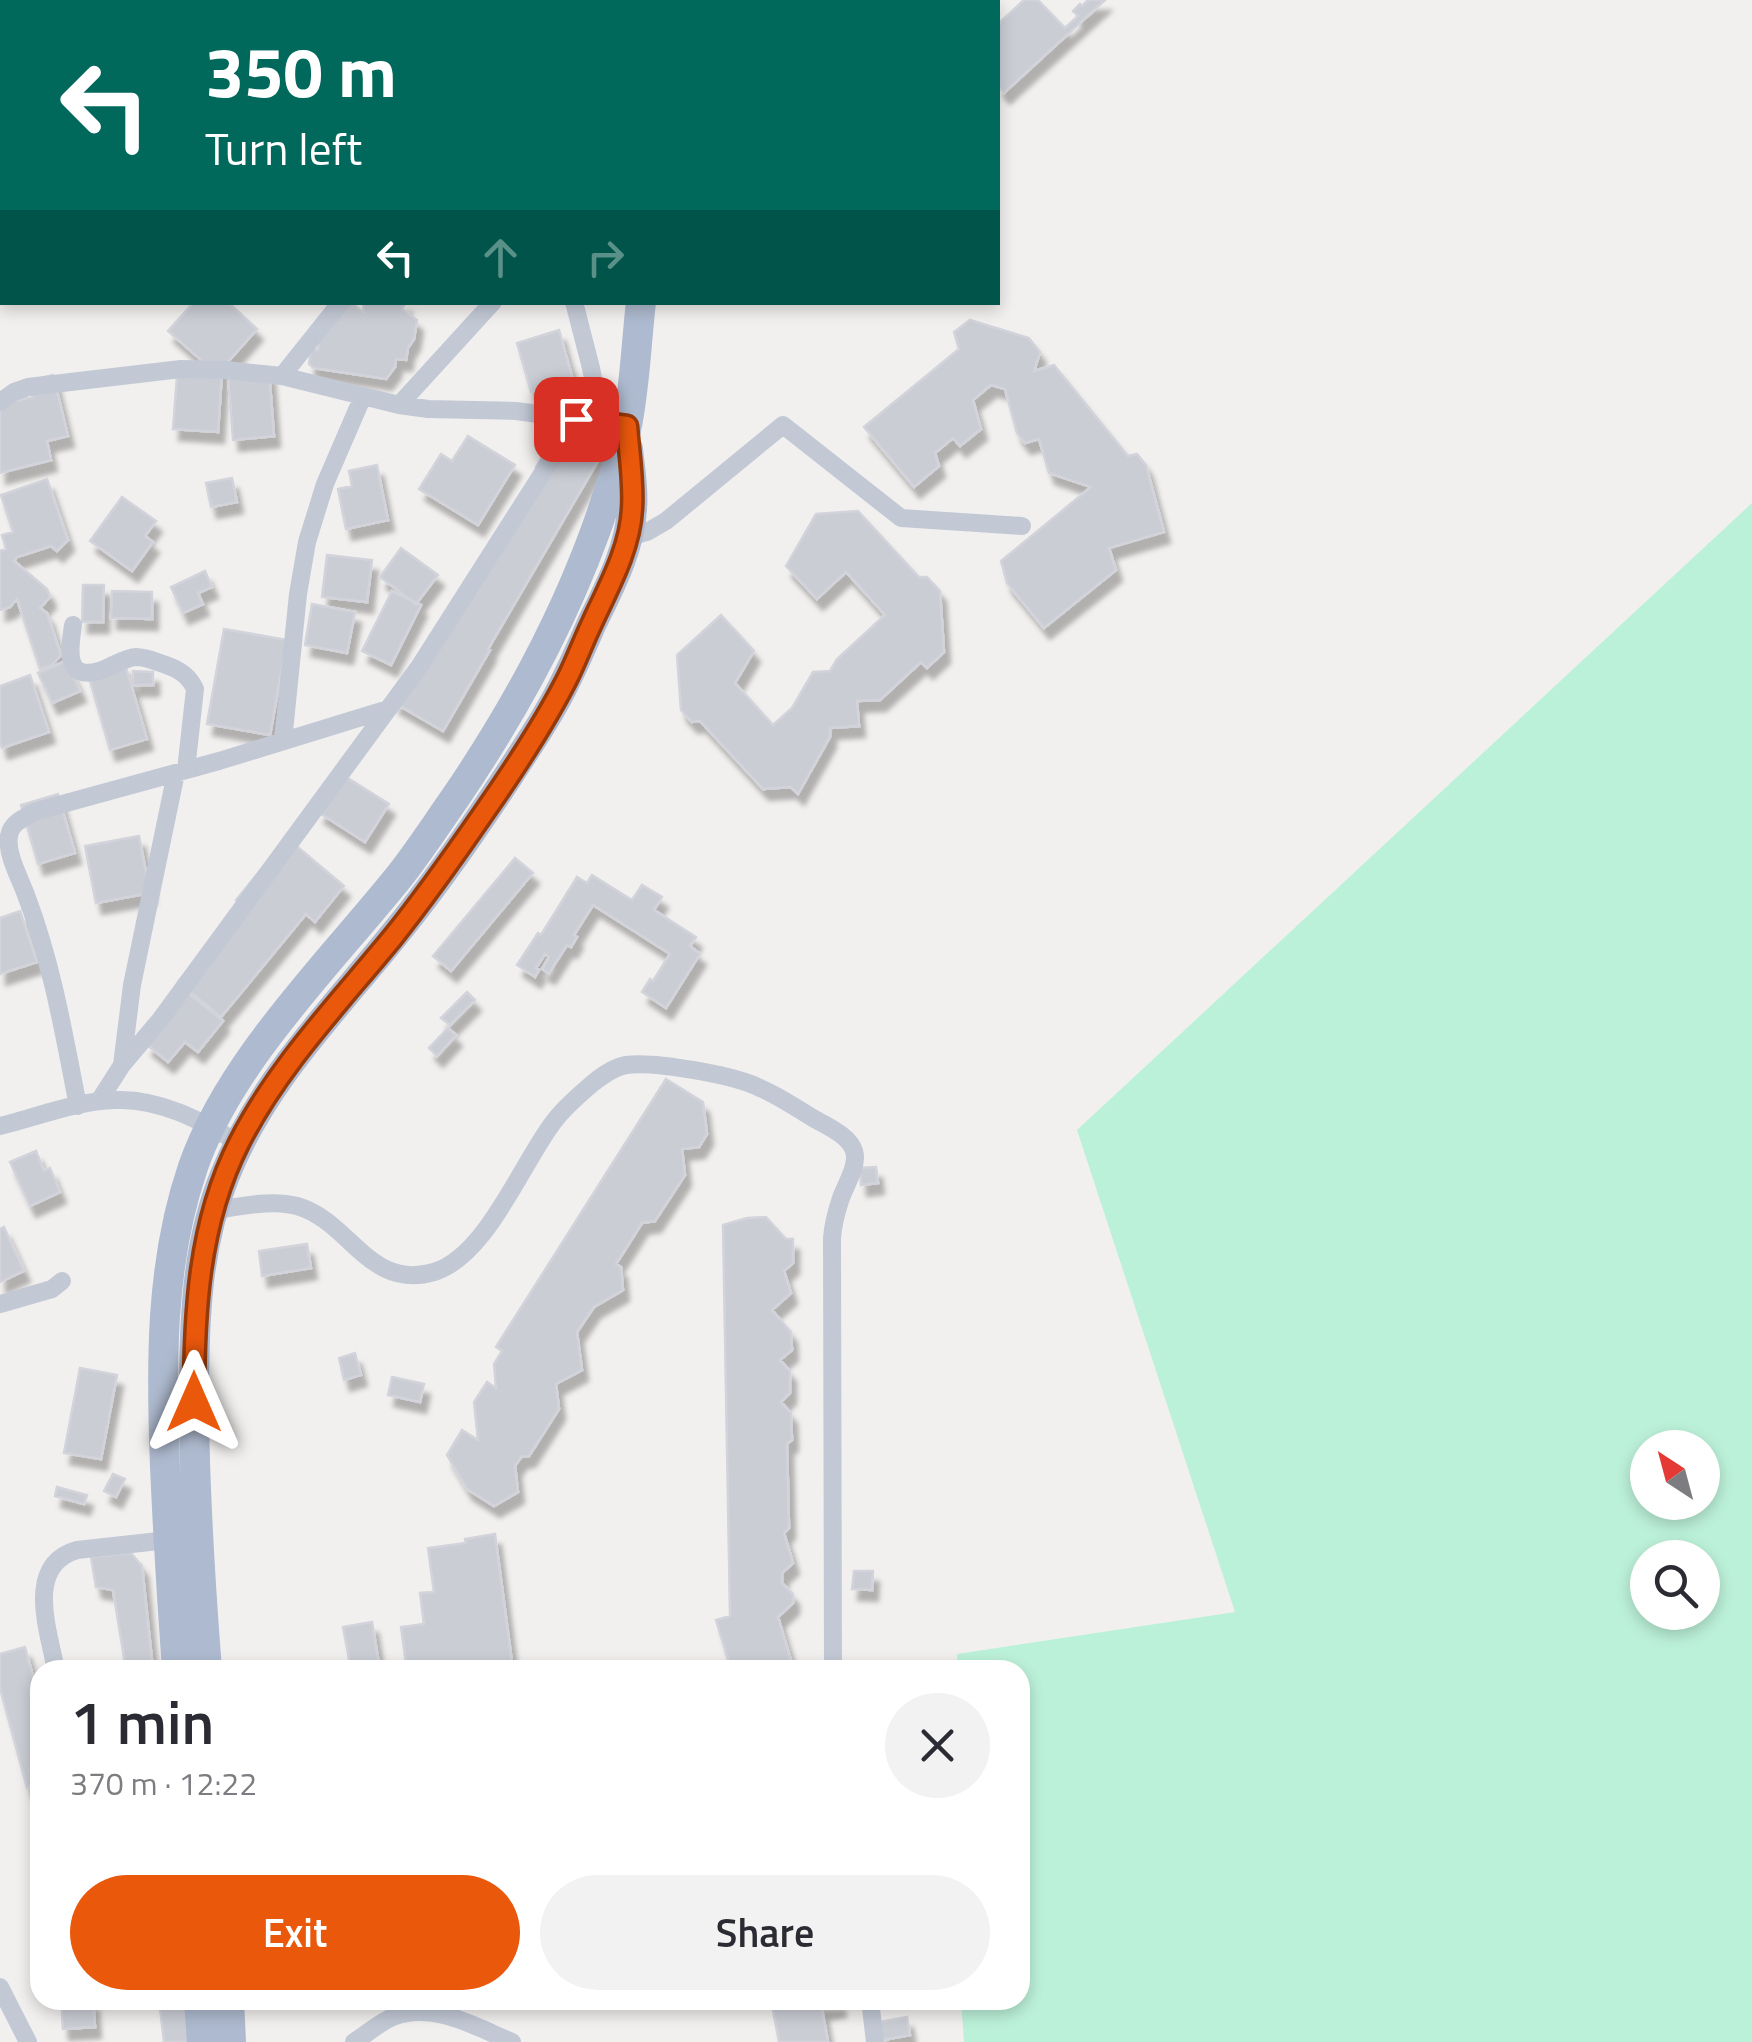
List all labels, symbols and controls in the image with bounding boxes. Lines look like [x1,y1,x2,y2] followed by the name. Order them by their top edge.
[205,18,397,124] text: 350 m
[40,40,170,170] icon: left
[205,114,362,182] text: Turn left
[368,230,423,285] icon: left
[473,230,528,285] icon: ahead
[578,230,633,285] icon: right
[534,377,619,462] pin
[549,392,604,447] icon: arrive
[142,1350,246,1454] position arrow
[1630,1430,1720,1520] north arrow
[1630,1430,1720,1630] map controls
[1630,1540,1720,1630] button: search
[70,1676,214,1767] text: 1 min
[885,1693,990,1798] button: close
[70,1759,257,1807] text: 370 m · 12:22
[70,1875,520,1990] button: Exit
[540,1875,990,1990] button: Share

